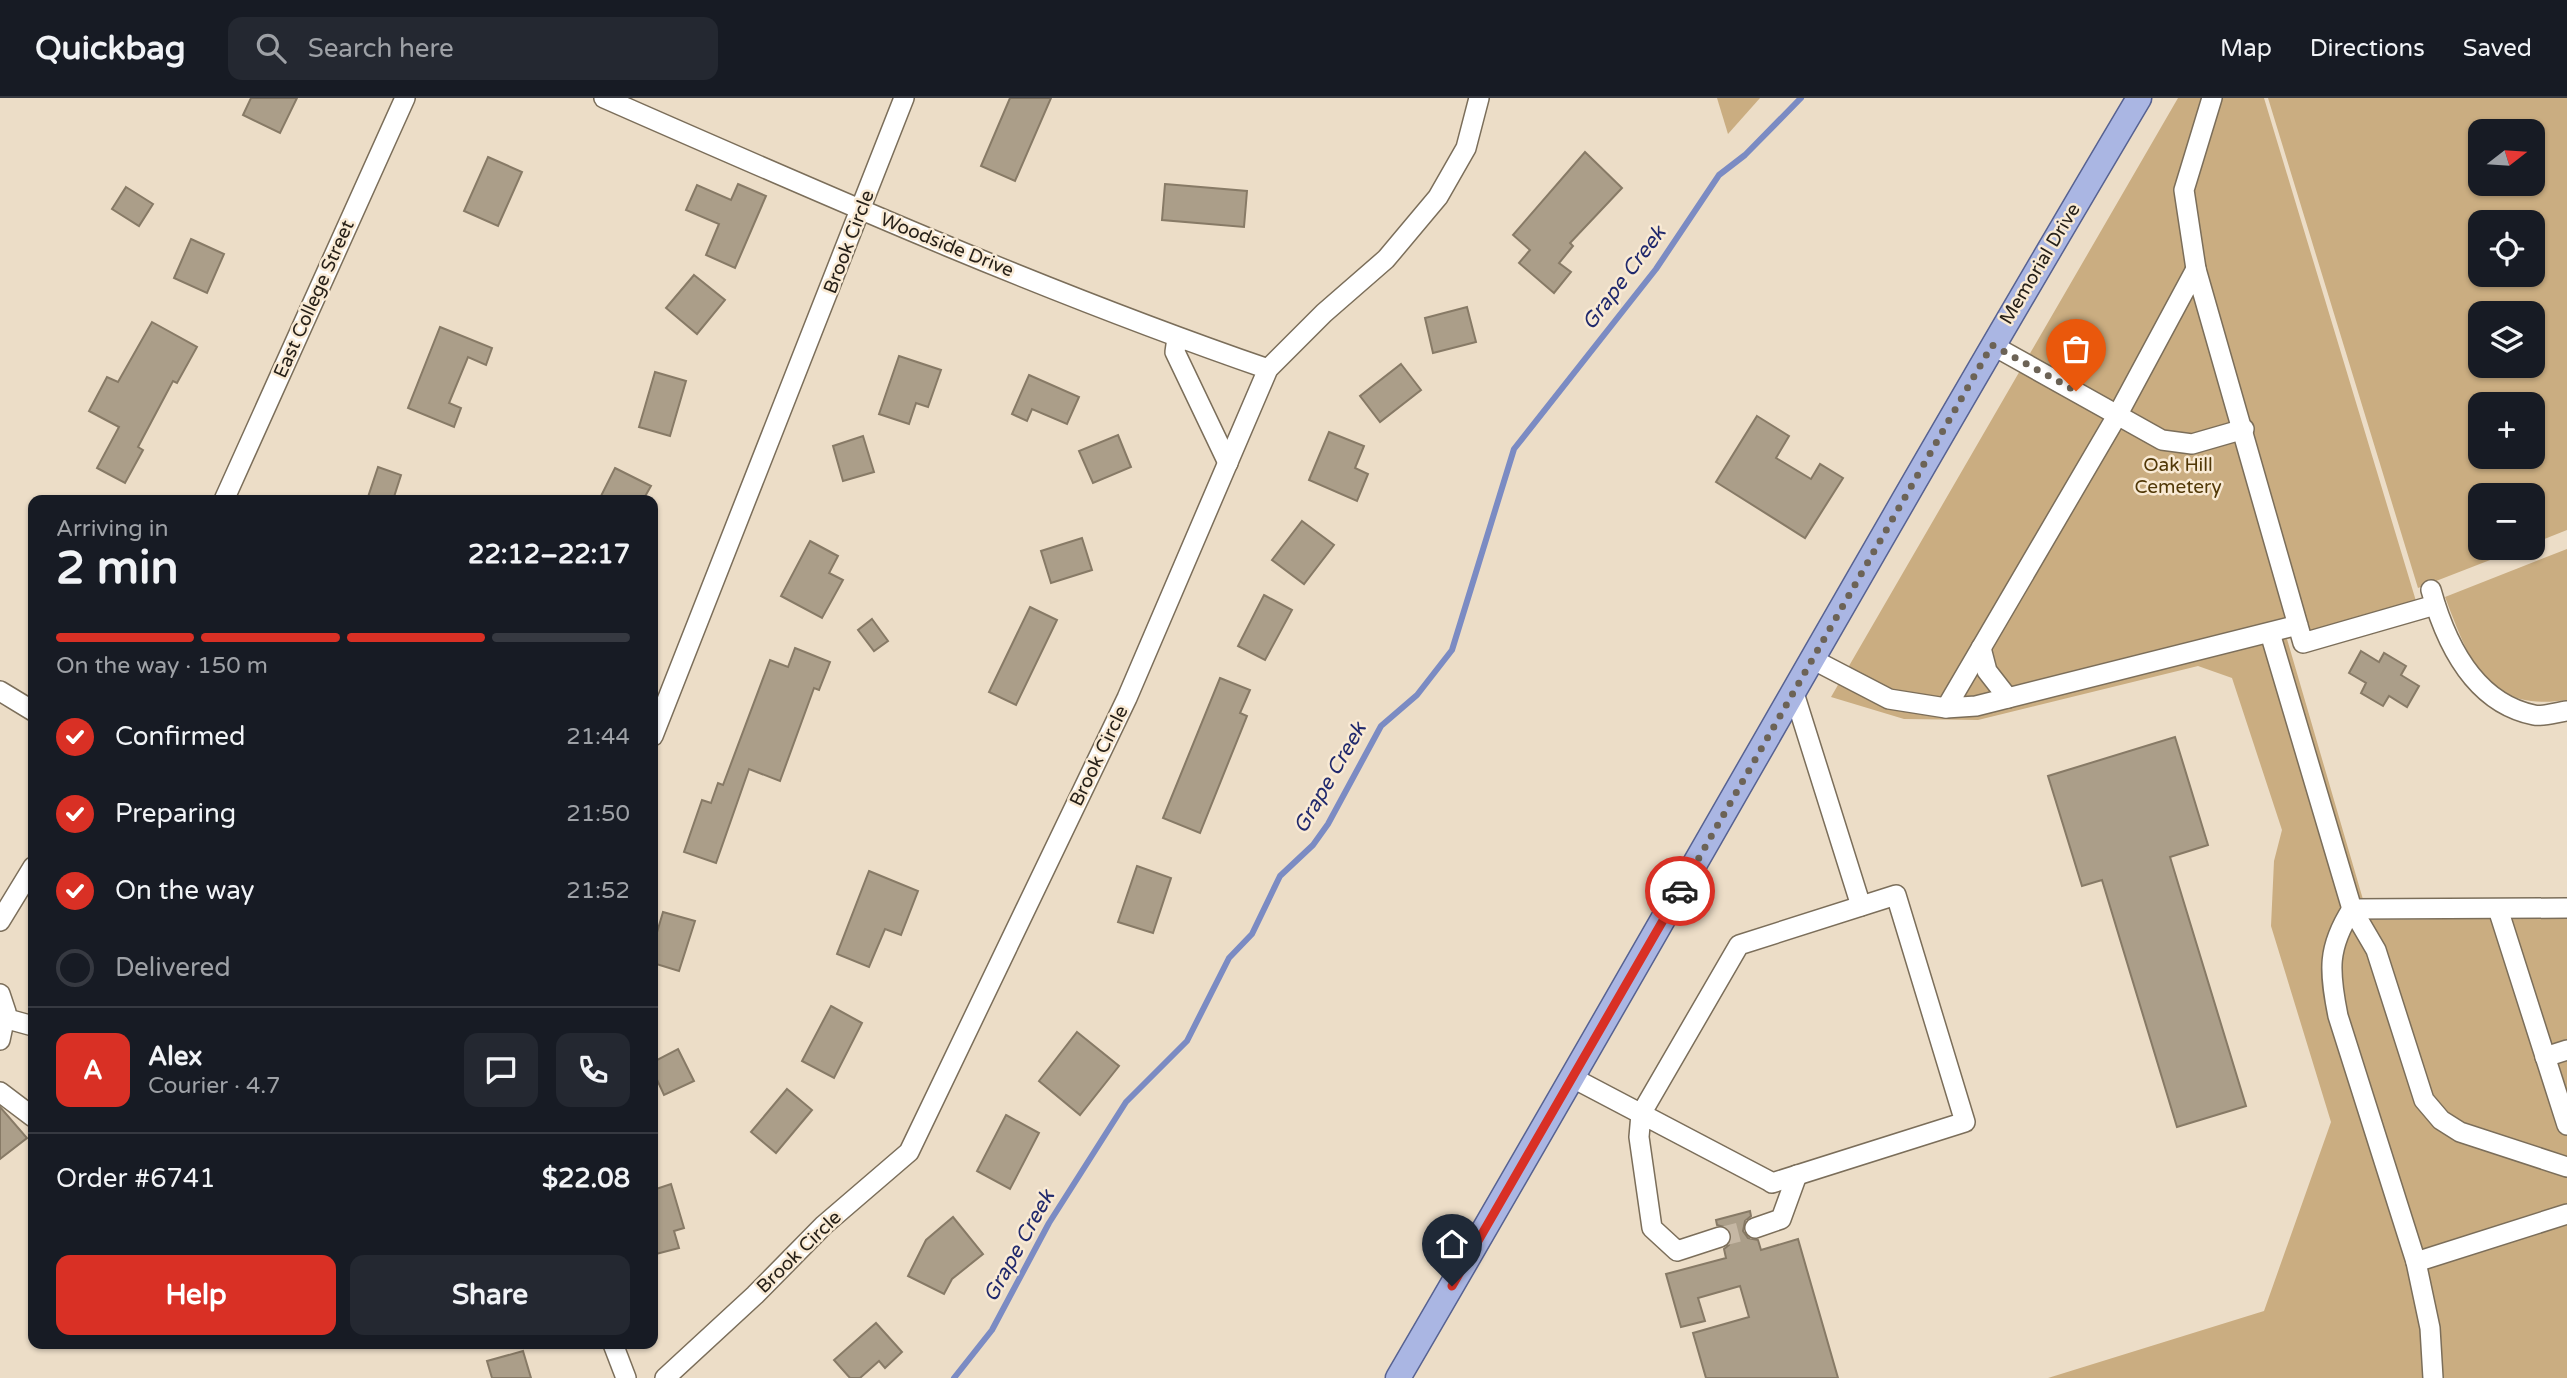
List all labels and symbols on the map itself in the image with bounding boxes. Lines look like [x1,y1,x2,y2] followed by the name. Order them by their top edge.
[2468,119,2544,196] north arrow
[819,187,879,297] street label: Brook Circle
[1995,200,2085,328] street label: Memorial Drive
[877,208,1017,282] street label: Woodside Drive
[269,217,359,381] street label: East College Street
[1577,220,1672,335] water label: Grape Creek
[2046,319,2106,391] pin
[2134,454,2222,498] park label: Oak Hill Cemetery
[1065,702,1133,810] street label: Brook Circle
[1288,717,1373,838] water label: Grape Creek
[1645,856,1715,926] courier
[978,1184,1061,1306] water label: Grape Creek
[752,1206,846,1298] street label: Brook Circle
[1422,1214,1482,1286] pin

